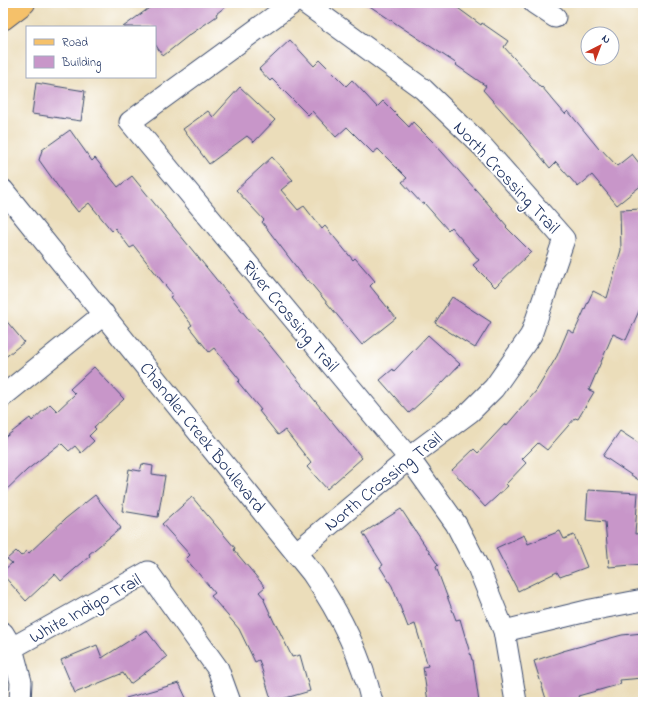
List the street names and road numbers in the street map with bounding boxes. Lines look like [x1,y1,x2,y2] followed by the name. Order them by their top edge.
[446,116,565,241] street label: North Crossing Trail
[234,256,344,379] street label: River Crossing Trail
[132,357,271,519] street label: Chandler Creek Boulevard
[319,427,450,539] street label: North Crossing Trail
[25,568,147,652] street label: White Indigo Trail

